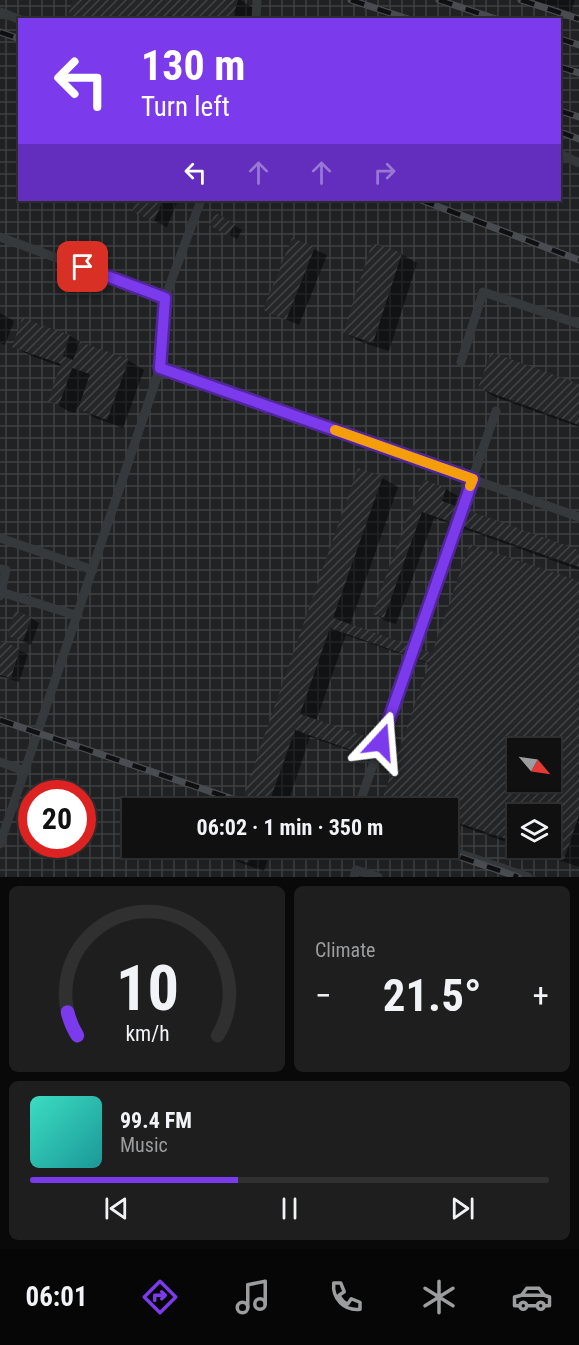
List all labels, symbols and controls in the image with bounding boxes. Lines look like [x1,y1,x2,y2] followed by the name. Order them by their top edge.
[141,41,246,90] text: 130 m
[42,42,120,120] icon: left
[141,91,230,123] text: Turn left
[179,156,212,189] icon: left
[242,156,275,189] icon: ahead
[305,156,338,189] icon: ahead
[368,156,401,189] icon: right
[57,241,108,292] pin
[66,250,99,283] icon: arrive
[349,710,413,774] position arrow
[507,738,561,792] north arrow
[507,738,561,858] map controls
[18,780,96,858] speed limit sign: 20
[507,804,561,858] button: layers
[197,815,383,840] text: 06:02 · 1 min · 350 m
[315,938,375,962] text: Climate
[115,952,179,1025] text: 10
[383,969,481,1022] text: 21.5°
[315,976,332,1015] text: −
[533,976,549,1015] text: +
[125,1021,169,1046] text: km/h
[120,1108,192,1133] text: 99.4 FM
[120,1133,168,1157] text: Music
[100,1192,133,1225] icon: previous
[273,1192,306,1225] icon: pause
[446,1192,479,1225] icon: next
[139,1276,181,1318] icon: directions
[232,1276,274,1318] icon: music
[325,1276,367,1318] icon: phone
[418,1276,460,1318] icon: climate
[511,1276,553,1318] icon: car
[26,1281,88,1313] text: 06:01

